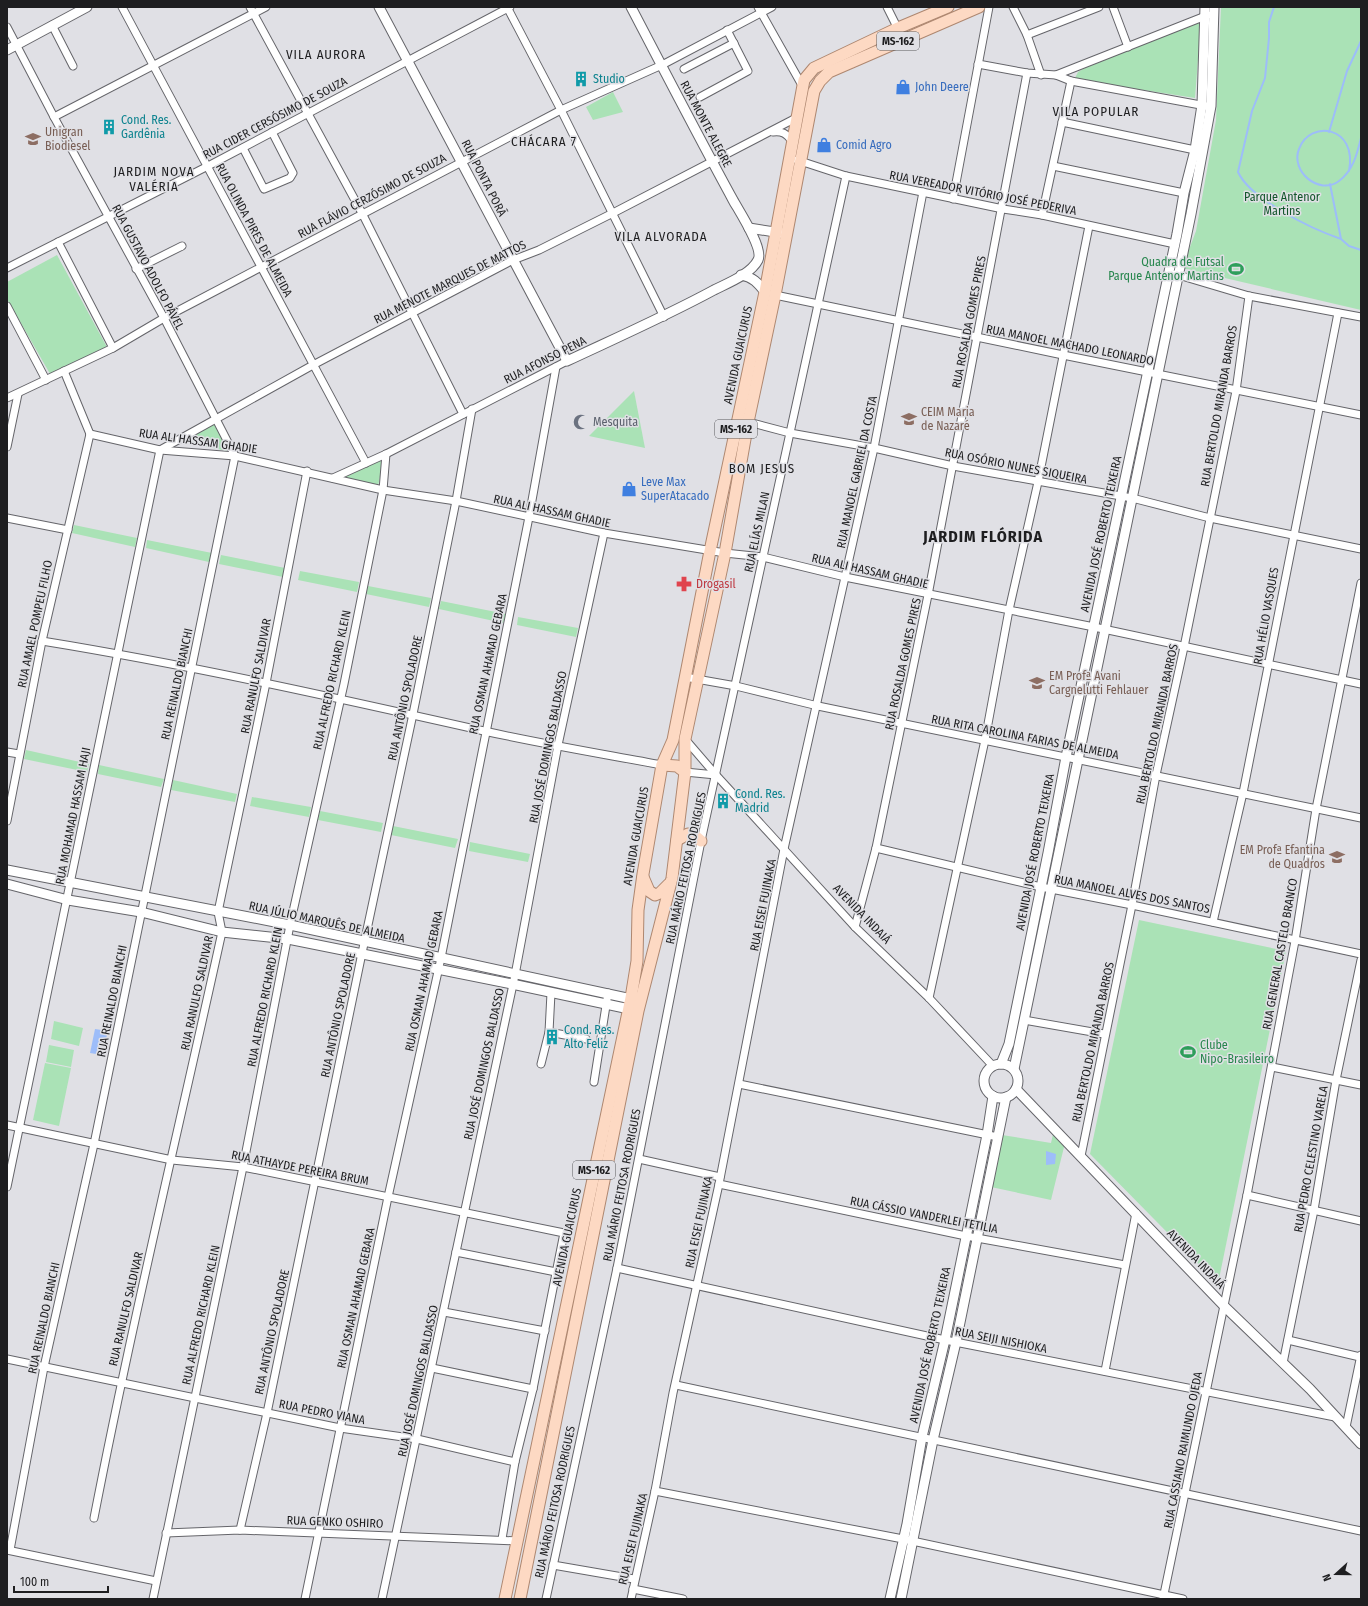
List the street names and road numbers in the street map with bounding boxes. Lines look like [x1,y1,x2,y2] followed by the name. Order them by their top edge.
[877,32,919,50] road number: MS-162
[200,73,350,162] street label: RUA CIDER CERSÓSIMO DE SOUZA
[677,78,735,170] street label: RUA MONTE ALEGRE
[459,137,511,219] street label: RUA PONTA PORÃ
[295,150,449,241] street label: RUA FLÁVIO CERZÓSIMO DE SOUZA
[213,161,296,300] street label: RUA OLINDA PIRES DE ALMEIDA
[888,167,1079,218] street label: RUA VEREADOR VITÓRIO JOSÉ PEDERIVA
[109,201,188,333] street label: RUA GUSTAVO ADOLFO PÁVEL
[371,237,529,327] street label: RUA MENOTE MARQUES DE MATTOS
[949,255,989,389] street label: RUA ROSALDA GOMES PIRES
[721,305,755,405] street label: AVENIDA GUAICURUS
[985,322,1155,368] street label: RUA MANOEL MACHADO LEONARDO
[1198,324,1240,488] street label: RUA BERTOLDO MIRANDA BARROS
[501,333,589,387] street label: RUA AFONSO PENA
[834,394,880,550] street label: RUA MANOEL GABRIEL DA COSTA
[715,420,757,438] road number: MS-162
[138,426,258,456] street label: RUA ALI HASSAM GHADIE
[944,444,1089,487] street label: RUA OSÓRIO NUNES SIQUEIRA
[1077,454,1125,613] street label: AVENIDA JOSÉ ROBERTO TEIXEIRA
[741,490,772,574] street label: RUA ELÍAS MILAN
[492,492,612,530] street label: RUA ALI HASSAM GHADIE
[810,551,930,591] street label: RUA ALI HASSAM GHADIE
[15,559,55,689] street label: RUA AMAEL POMPEU FILHO
[1250,566,1281,666] street label: RUA HÉLIO VASQUES
[466,592,510,736] street label: RUA OSMAN AHAMAD GEBARA
[882,597,924,731] street label: RUA ROSALDA GOMES PIRES
[310,609,354,751] street label: RUA ALFREDO RICHARD KLEIN
[238,617,274,735] street label: RUA RANULFO SALDIVAR
[158,627,196,741] street label: RUA REINALDO BIANCHI
[384,634,425,762] street label: RUA ANTÔNIO SPOLADORE
[1133,643,1181,805] street label: RUA BERTOLDO MIRANDA BARROS
[525,669,570,824] street label: RUA JOSÉ DOMINGOS BALDASSO
[930,712,1121,762] street label: RUA RITA CAROLINA FARIAS DE ALMEIDA
[53,746,93,886] street label: RUA MOHAMAD HASSAM HAJI
[1012,772,1057,932] street label: AVENIDA JOSÉ ROBERTO TEIXEIRA
[620,786,652,886] street label: AVENIDA GUAICURUS
[662,790,709,945] street label: RUA MÁRIO FEITOSA RODRIGUES
[747,857,779,952] street label: RUA EISEI FUJINAKA
[1053,872,1211,916] street label: RUA MANOEL ALVES DOS SANTOS
[1260,877,1300,1031] street label: RUA GENERAL CASTELO BRANCO
[830,881,895,947] street label: AVENIDA INDAIÁ
[248,898,407,946] street label: RUA JÚLIO MARQUÊS DE ALMEIDA
[402,909,446,1053] street label: RUA OSMAN AHAMAD GEBARA
[245,926,285,1068] street label: RUA ALFREDO RICHARD KLEIN
[178,934,216,1052] street label: RUA RANULFO SALDIVAR
[94,944,130,1058] street label: RUA REINALDO BIANCHI
[317,951,358,1079] street label: RUA ANTÔNIO SPOLADORE
[1069,961,1117,1123] street label: RUA BERTOLDO MIRANDA BARROS
[460,987,507,1141] street label: RUA JOSÉ DOMINGOS BALDASSO
[1291,1084,1331,1233] street label: RUA PEDRO CELESTINO VARELA
[599,1107,644,1262] street label: RUA MÁRIO FEITOSA RODRIGUES
[230,1148,370,1188] street label: RUA ATHAYDE PEREIRA BRUM
[573,1161,615,1179] road number: MS-162
[682,1174,716,1269] street label: RUA EISEI FUJINAKA
[550,1187,584,1287] street label: AVENIDA GUAICURUS
[849,1193,1000,1236] street label: RUA CÁSSIO VANDERLEI TETILIA
[334,1226,378,1370] street label: RUA OSMAN AHAMAD GEBARA
[1164,1226,1229,1292] street label: AVENIDA INDAIÁ
[179,1244,223,1386] street label: RUA ALFREDO RICHARD KLEIN
[106,1250,146,1368] street label: RUA RANULFO SALDIVAR
[25,1261,63,1375] street label: RUA REINALDO BIANCHI
[906,1265,954,1424] street label: AVENIDA JOSÉ ROBERTO TEIXEIRA
[251,1268,292,1396] street label: RUA ANTÔNIO SPOLADORE
[394,1304,441,1458] street label: RUA JOSÉ DOMINGOS BALDASSO
[954,1324,1049,1356] street label: RUA SEIJI NISHIOKA
[1161,1370,1205,1530] street label: RUA CASSIANO RAIMUNDO OJEDA
[278,1397,367,1427] street label: RUA PEDRO VIANA
[531,1424,578,1579] street label: RUA MÁRIO FEITOSA RODRIGUES
[616,1491,651,1586] street label: RUA EISEI FUJINAKA
[286,1513,384,1531] street label: RUA GENKO OSHIRO

